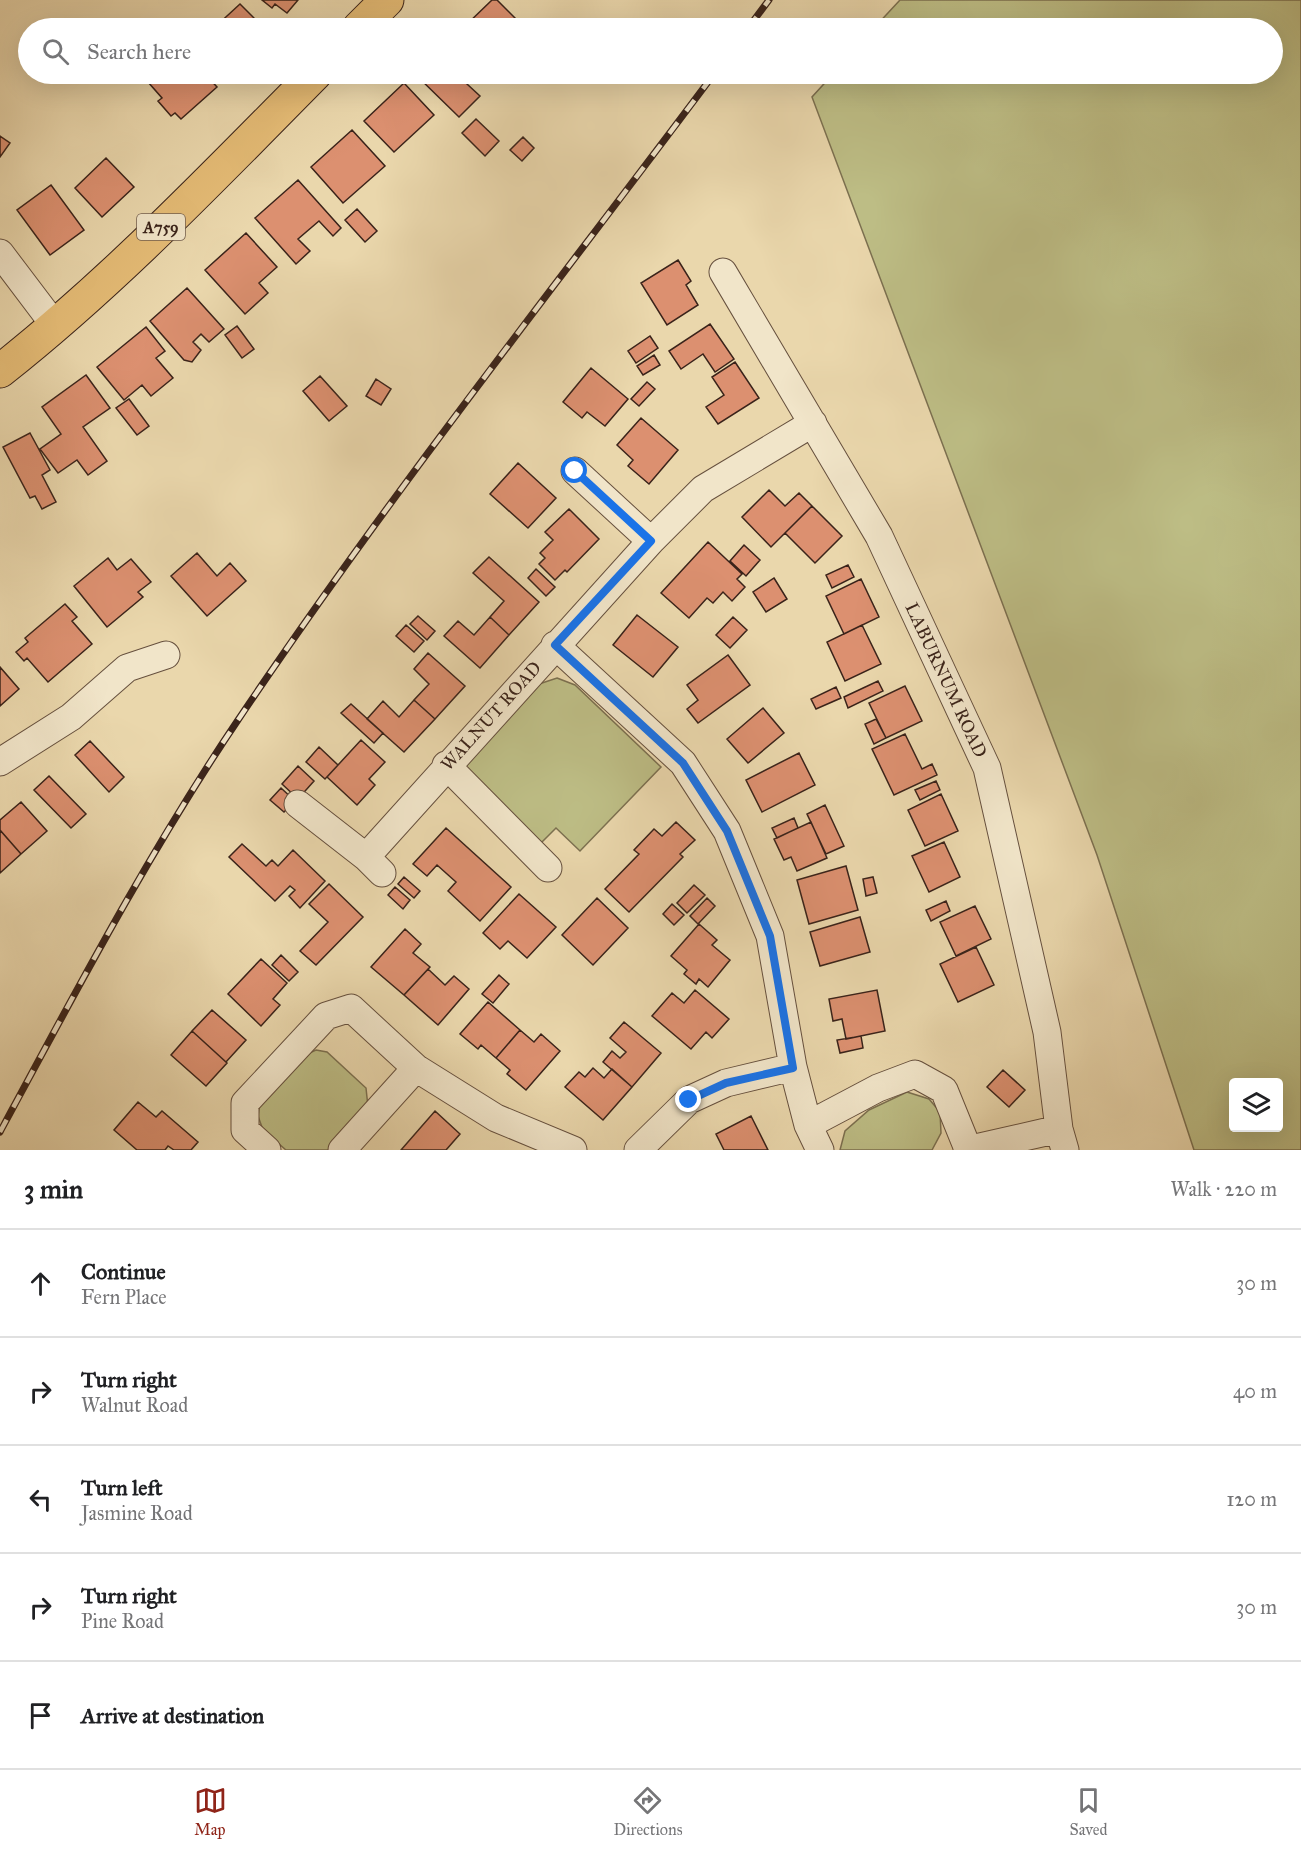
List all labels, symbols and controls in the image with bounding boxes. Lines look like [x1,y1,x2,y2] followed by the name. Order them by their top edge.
[18,18,1283,84] search box
[39,35,72,68] icon: search
[87,38,191,65] text: Search here
[137,214,185,240] road number: A759
[561,457,587,483] route start
[900,599,992,761] street label: LABURNUM ROAD
[436,657,546,775] street label: WALNUT ROAD
[1229,1078,1283,1132] map controls
[1229,1078,1283,1132] button: layers
[675,1086,701,1112] route end
[24,1173,83,1205] text: 3 min
[1170,1177,1277,1201] text: Walk · 220 m
[81,1258,166,1285] text: Continue
[24,1267,57,1300] icon: ahead
[1236,1271,1277,1295] text: 30 m
[81,1285,167,1309] text: Fern Place
[81,1366,177,1393] text: Turn right
[24,1375,57,1408] icon: right
[1233,1379,1277,1403] text: 40 m
[81,1393,188,1417] text: Walnut Road
[81,1474,163,1501] text: Turn left
[24,1483,57,1516] icon: left
[1226,1487,1277,1511] text: 120 m
[81,1501,193,1525] text: Jasmine Road
[81,1582,177,1609] text: Turn right
[24,1591,57,1624] icon: right
[1236,1595,1277,1619] text: 30 m
[81,1609,164,1633] text: Pine Road
[24,1699,57,1732] icon: arrive
[81,1702,264,1729] text: Arrive at destination
[194,1784,227,1839] tab: Map
[614,1784,682,1839] tab: Directions
[1069,1784,1107,1839] tab: Saved

